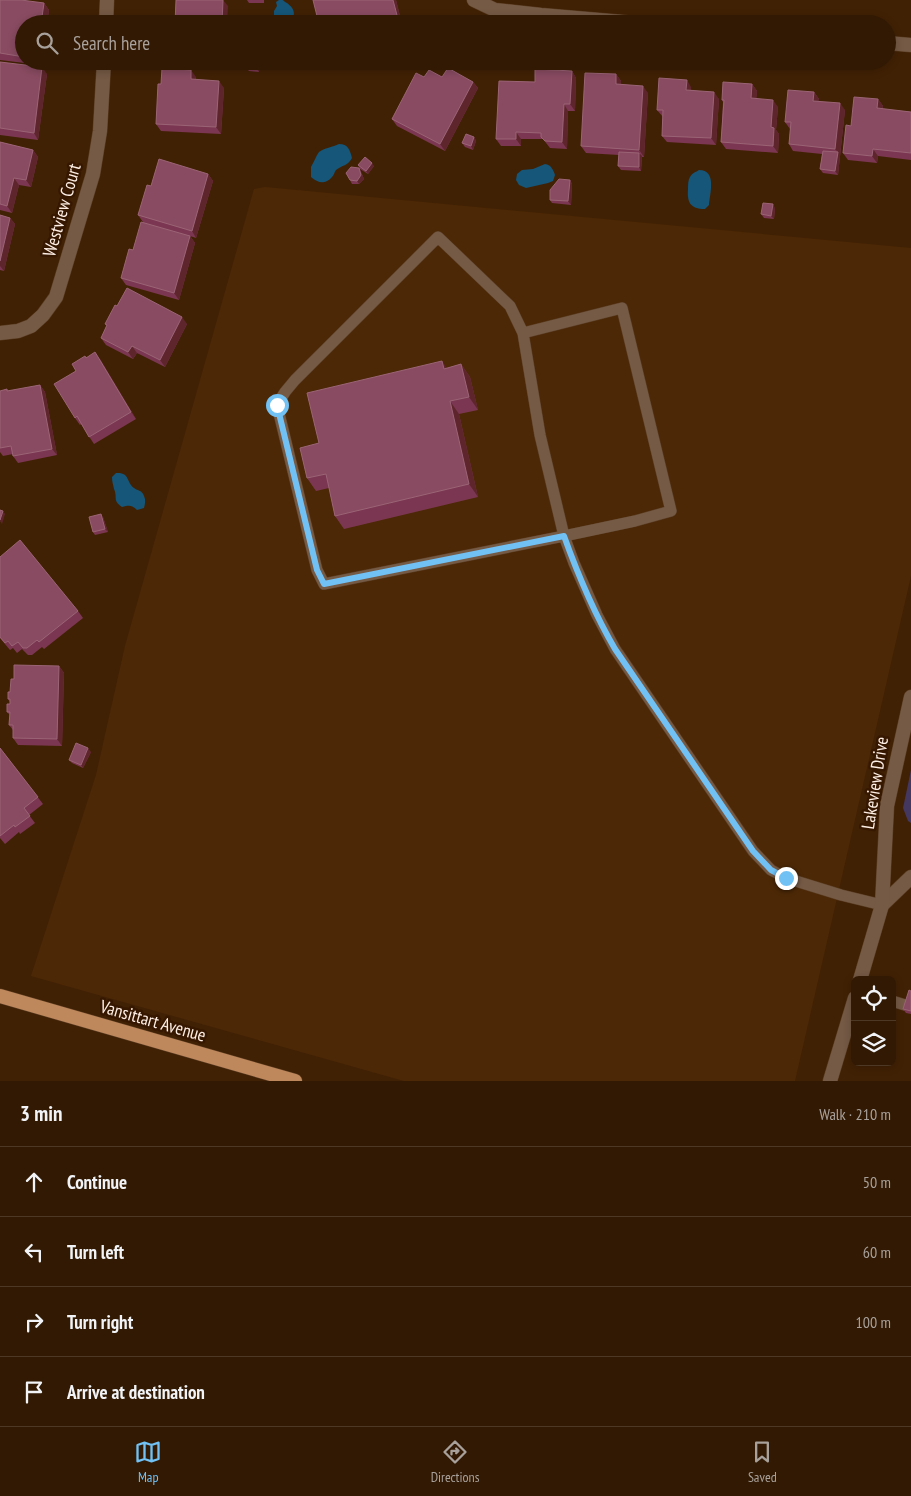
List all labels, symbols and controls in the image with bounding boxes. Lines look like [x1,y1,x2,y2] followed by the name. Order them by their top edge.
[15,15,896,70] search box
[33,29,61,57] icon: search
[73,31,150,55] text: Search here
[37,161,86,259] street label: Westview Court
[266,394,289,417] route start
[856,735,893,831] street label: Lakeview Drive
[775,867,798,890] route end
[851,976,896,1066] map controls
[851,976,896,1021] button: locate
[97,994,209,1047] street label: Vansittart Avenue
[851,1021,896,1066] button: layers
[20,1100,62,1127] text: 3 min
[819,1104,891,1124] text: Walk · 210 m
[20,1168,48,1196] icon: ahead
[67,1170,127,1194] text: Continue
[863,1172,891,1192] text: 50 m
[20,1238,48,1266] icon: left
[67,1240,124,1264] text: Turn left
[863,1242,891,1262] text: 60 m
[20,1308,48,1336] icon: right
[67,1310,133,1334] text: Turn right
[856,1312,891,1332] text: 100 m
[20,1378,48,1406] icon: arrive
[67,1380,205,1404] text: Arrive at destination
[134,1438,162,1486] tab: Map
[431,1438,479,1486] tab: Directions
[748,1438,777,1486] tab: Saved

